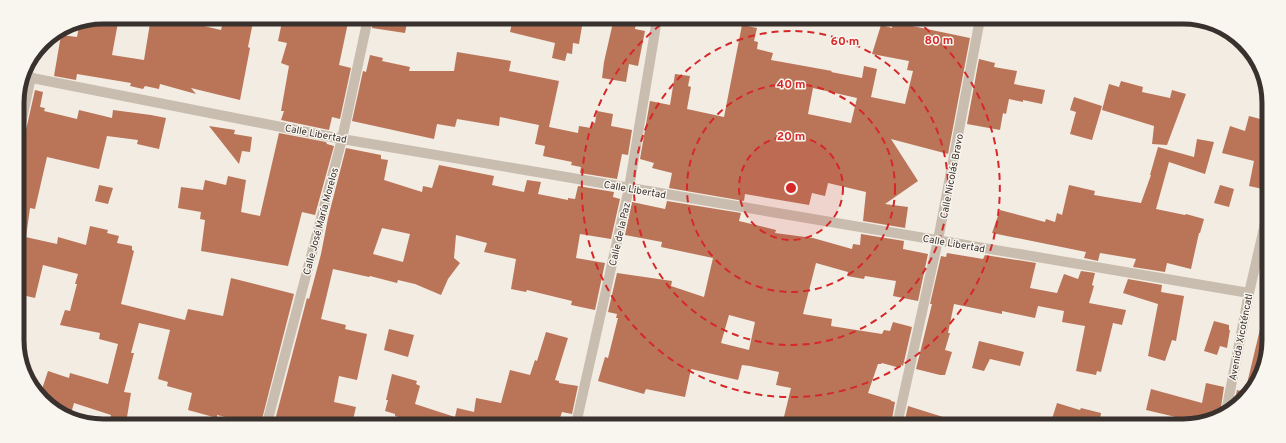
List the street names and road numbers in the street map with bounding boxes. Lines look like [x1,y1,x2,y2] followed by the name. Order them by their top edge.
[284,122,348,147] street label: Calle Libertad
[938,132,967,220] street label: Calle Nicolás Bravo
[301,166,342,276] street label: Calle José María Morelos
[603,179,667,202] street label: Calle Libertad
[607,201,634,267] street label: Calle de la Paz
[922,233,986,256] street label: Calle Libertad
[1227,293,1256,382] street label: Avenida Xicoténcatl

